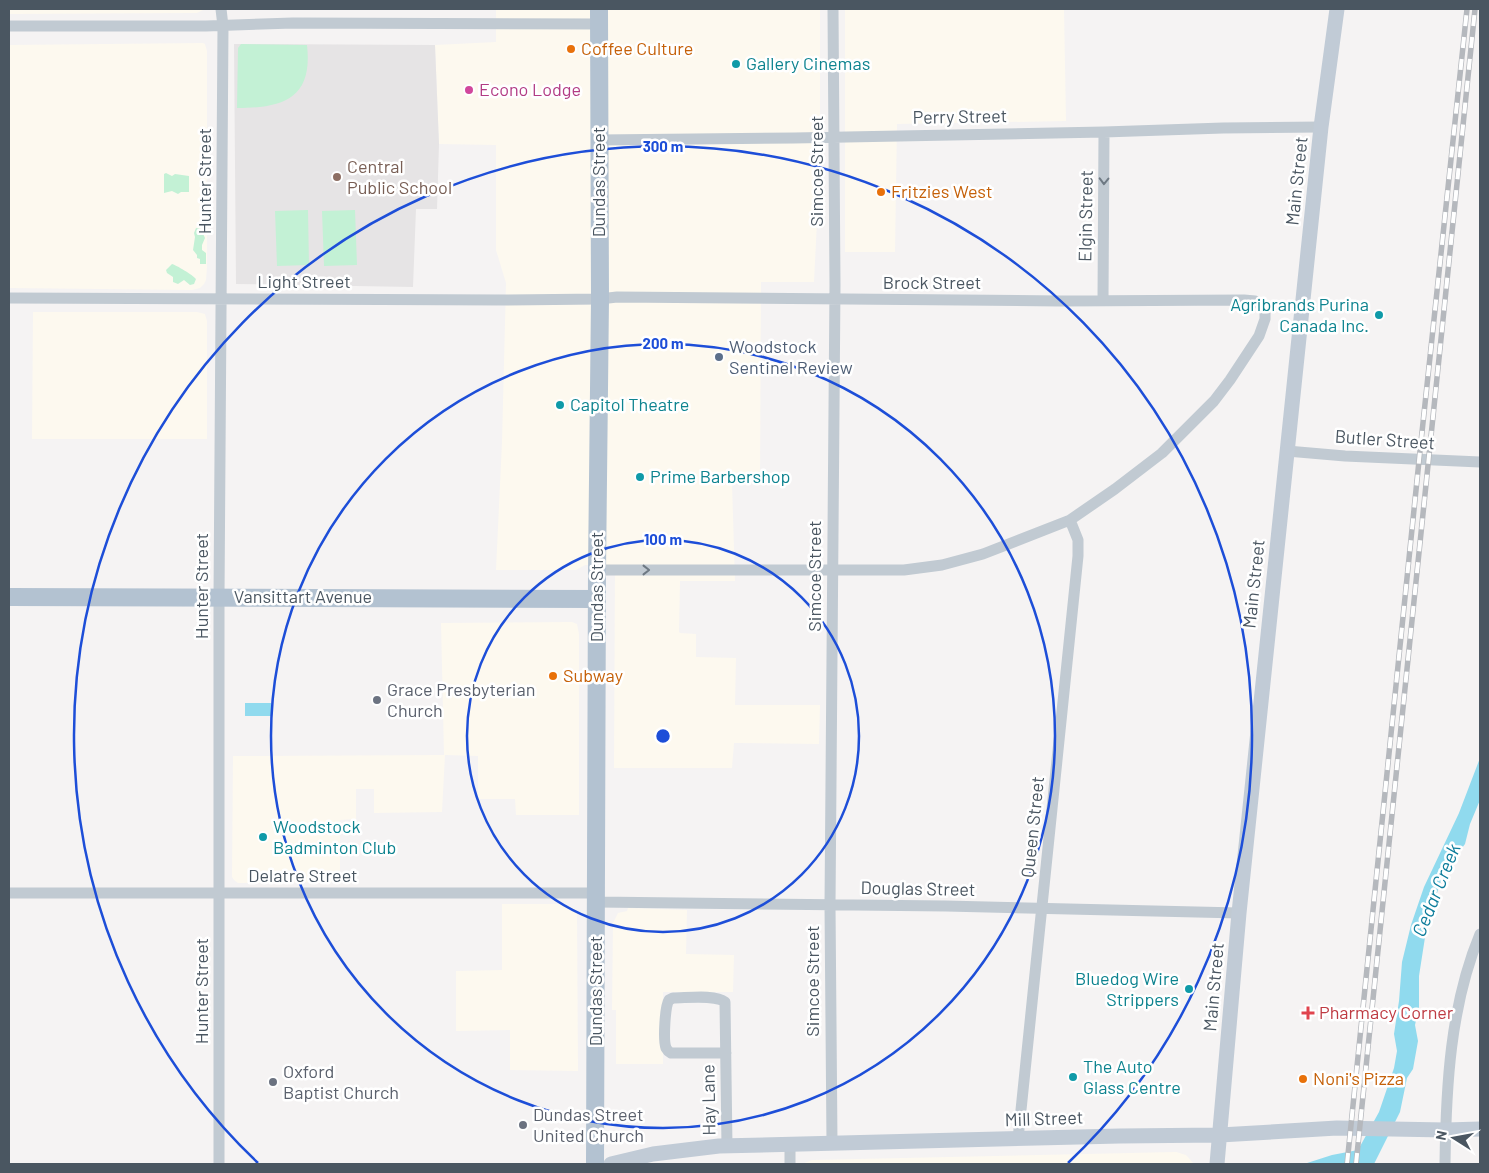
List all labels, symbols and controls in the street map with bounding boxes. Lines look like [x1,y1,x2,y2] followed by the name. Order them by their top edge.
[581,37,693,59] place label: Coffee Culture
[565,43,577,55] marker: Coffee Culture
[746,52,870,74] place label: Gallery Cinemas
[730,58,742,70] marker: Gallery Cinemas
[479,78,581,100] place label: Econo Lodge
[463,84,475,96] marker: Econo Lodge
[913,104,1007,128] street label: Perry Street
[805,115,827,227] street label: Simcoe Street
[587,127,609,237] street label: Dundas Street
[193,128,215,234] street label: Hunter Street
[1280,135,1312,226] street label: Main Street
[643,137,683,155] text: 300 m
[347,155,452,198] place label: Central Public School
[1073,170,1097,262] street label: Elgin Street
[331,171,343,183] marker: Central Public School
[1099,178,1109,185] one-way arrow
[891,180,993,202] place label: Fritzies West
[875,186,887,198] marker: Fritzies West
[257,270,351,292] street label: Light Street
[883,271,981,293] street label: Brock Street
[1230,293,1369,336] place label: Agribrands Purina Canada Inc.
[1373,309,1385,321] marker: Agribrands Purina Canada Inc.
[642,334,684,352] text: 200 m
[729,335,853,378] place label: Woodstock Sentinel Review
[713,351,725,363] marker: Woodstock Sentinel Review
[570,393,689,415] place label: Capitol Theatre
[554,399,566,411] marker: Capitol Theatre
[1334,425,1436,453] street label: Butler Street
[650,465,790,487] place label: Prime Barbershop
[634,471,646,483] marker: Prime Barbershop
[803,520,825,632] street label: Simcoe Street
[644,530,682,548] text: 100 m
[585,532,607,642] street label: Dundas Street
[190,533,212,639] street label: Hunter Street
[1237,538,1269,629] street label: Main Street
[642,565,650,575] one-way arrow
[234,585,372,607] street label: Vansittart Avenue
[563,664,623,686] place label: Subway
[547,670,559,682] marker: Subway
[387,678,535,721] place label: Grace Presbyterian Church
[371,694,383,706] marker: Grace Presbyterian Church
[654,727,672,745] centre of rings
[1016,775,1048,879] street label: Queen Street
[273,815,396,858] place label: Woodstock Badminton Club
[257,831,269,843] marker: Woodstock Badminton Club
[1406,839,1465,940] water label: Cedar Creek
[248,864,358,886] street label: Delatre Street
[860,876,976,900] street label: Douglas Street
[801,925,823,1037] street label: Simcoe Street
[584,936,606,1046] street label: Dundas Street
[190,938,212,1044] street label: Hunter Street
[1198,942,1228,1032] street label: Main Street
[1075,967,1179,1010] place label: Bluedog Wire Strippers
[1183,983,1195,995] marker: Bluedog Wire Strippers
[1319,1001,1454,1023] place label: Pharmacy Corner
[1301,1006,1315,1020] marker: Pharmacy Corner
[1083,1055,1181,1098] place label: The Auto Glass Centre
[283,1060,399,1103] place label: Oxford Baptist Church
[696,1064,720,1136] street label: Hay Lane
[1313,1067,1404,1089] place label: Noni's Pizza
[1067,1071,1079,1083] marker: The Auto Glass Centre
[1297,1073,1309,1085] marker: Noni's Pizza
[267,1076,279,1088] marker: Oxford Baptist Church
[533,1103,644,1146] place label: Dundas Street United Church
[1004,1106,1084,1130] street label: Mill Street
[1429,1113,1479,1163] north arrow
[517,1119,529,1131] marker: Dundas Street United Church
[1432,1129,1450,1142] text: N

